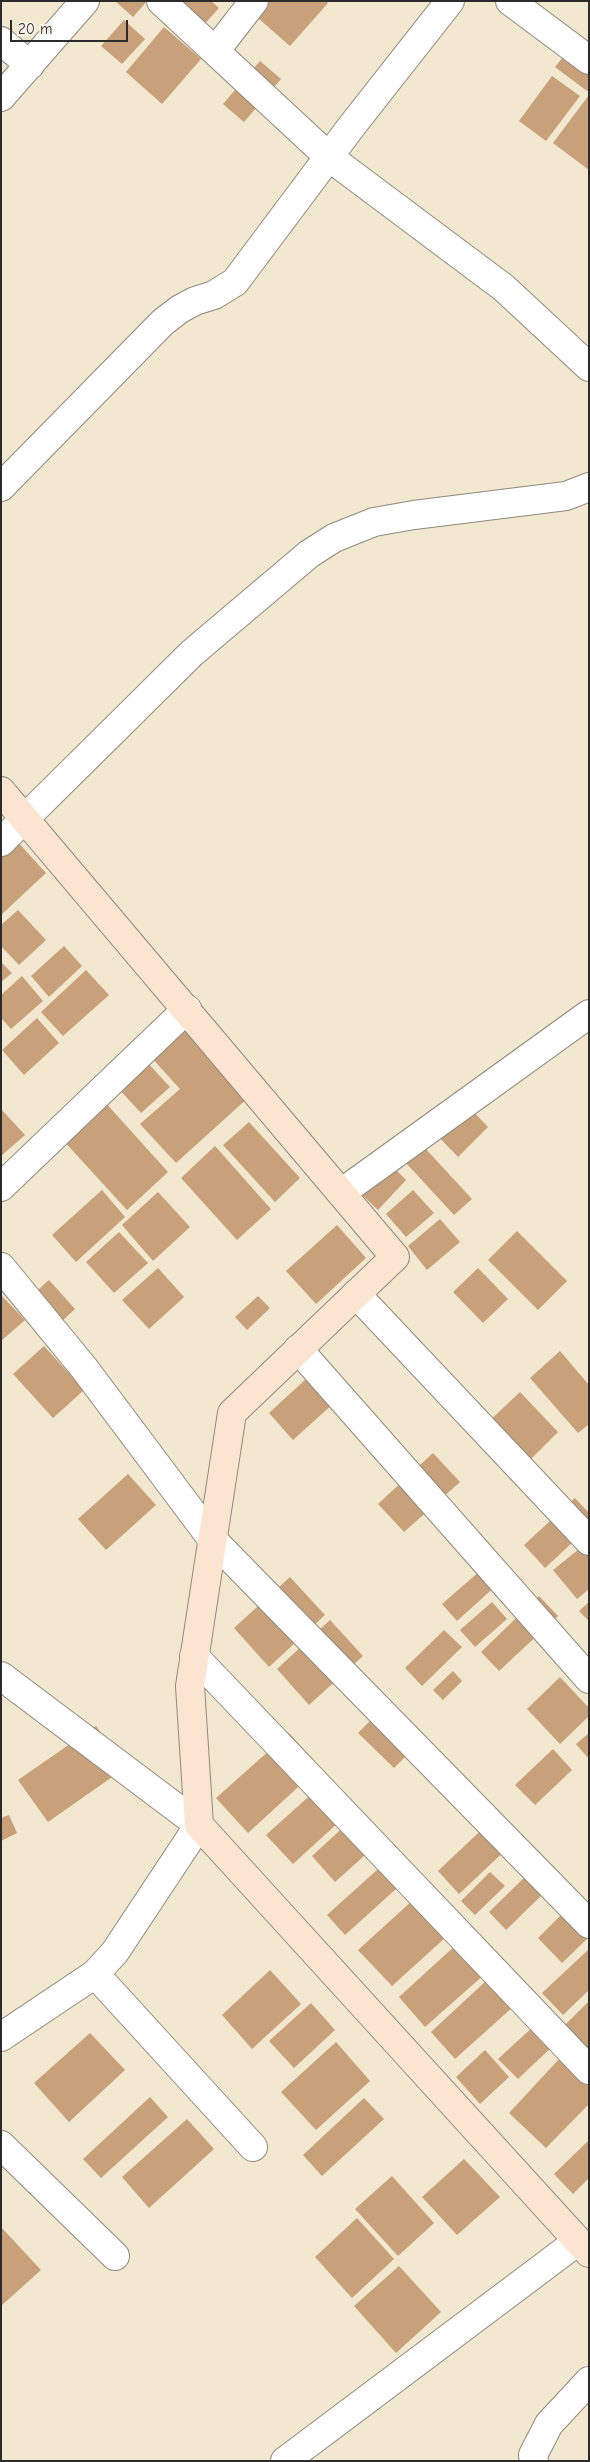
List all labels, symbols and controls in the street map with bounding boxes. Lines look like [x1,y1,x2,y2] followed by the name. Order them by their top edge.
[12,10,130,42] scale bar
[18,20,52,38] text: 20 m

